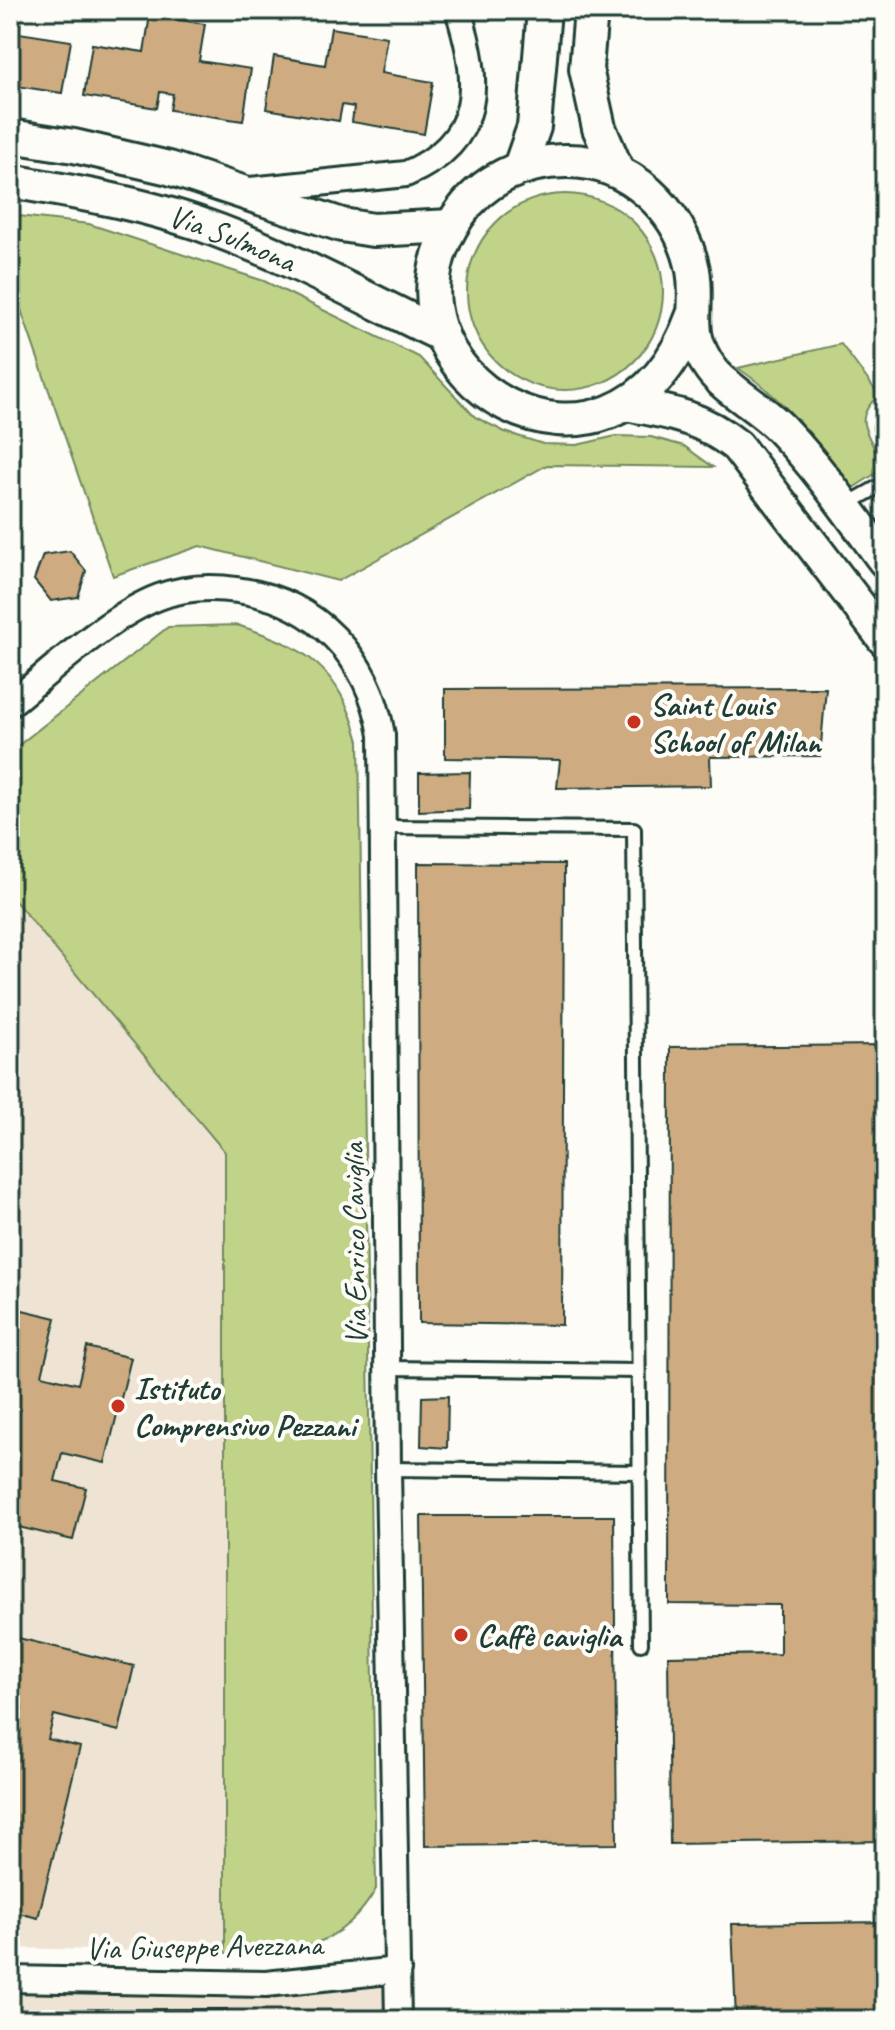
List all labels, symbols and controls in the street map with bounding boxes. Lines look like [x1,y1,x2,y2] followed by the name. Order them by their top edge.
[164,195,304,283] street label: Via Sulmona
[650,684,823,762] place label: Saint Louis School of Milan
[625,713,643,731] marker: Saint Louis School of Milan
[332,1140,377,1345] street label: Via Enrico Caviglia
[134,1368,359,1446] place label: Istituto Comprensivo Pezzani
[109,1397,127,1415] marker: Istituto Comprensivo Pezzani
[477,1615,624,1656] place label: Caffè caviglia
[452,1626,470,1644] marker: Caffè caviglia
[85,1924,326,1969] street label: Via Giuseppe Avezzana

